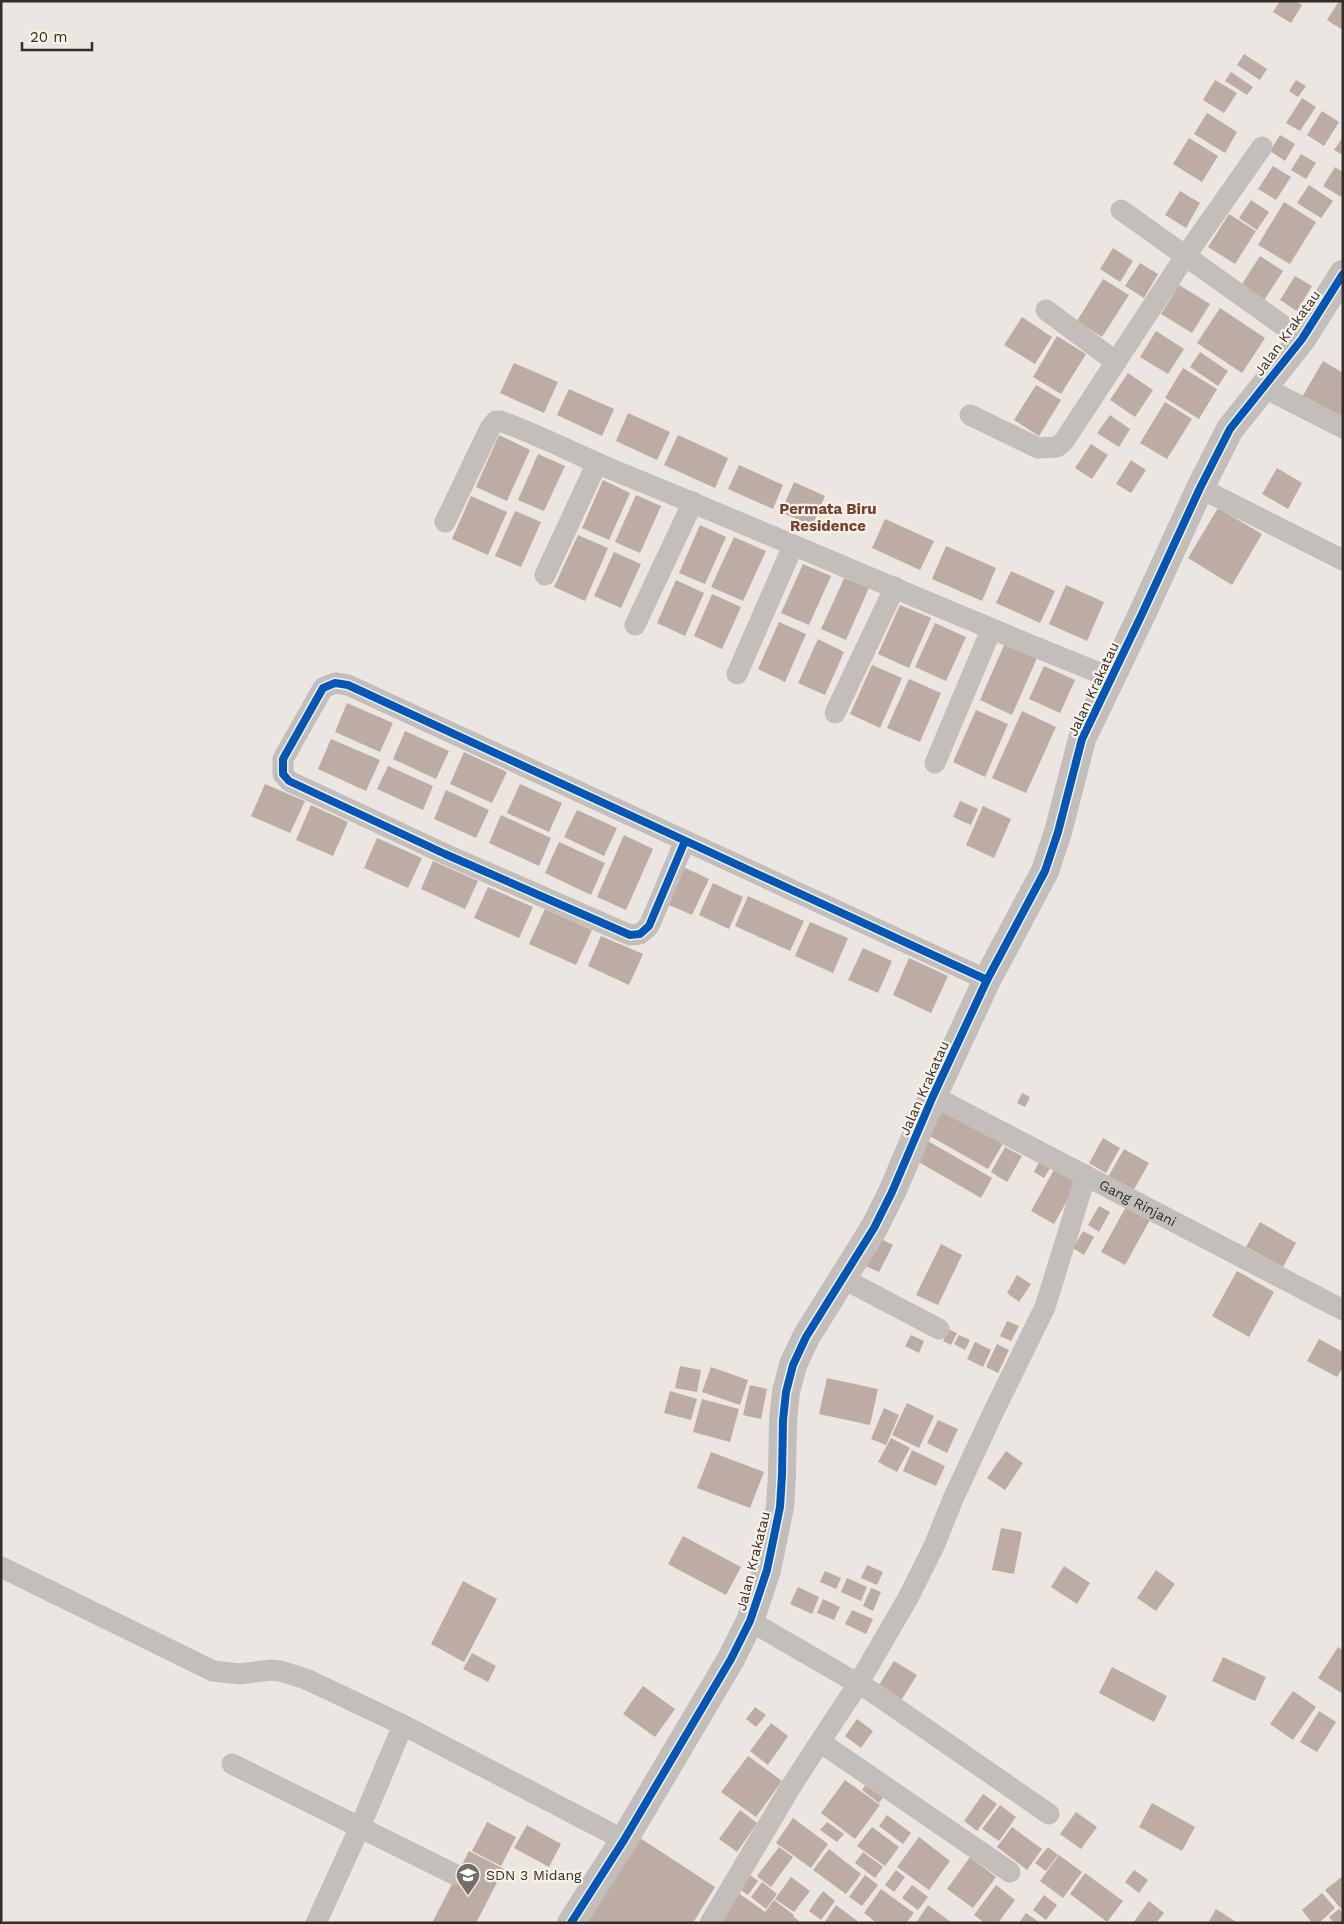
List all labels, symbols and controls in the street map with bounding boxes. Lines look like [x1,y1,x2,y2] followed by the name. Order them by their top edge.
[22,20,92,52] scale bar
[30,28,68,46] text: 20 m
[1251,287,1323,379] street label: Jalan Krakatau
[779,500,877,535] district label: Permata Biru Residence
[1064,640,1122,738] street label: Jalan Krakatau
[896,1038,952,1138] street label: Jalan Krakatau
[1097,1176,1179,1230] street label: Gang Rinjani
[733,1510,773,1612] street label: Jalan Krakatau
[455,1862,481,1896] school or university icon: SDN 3 Midang
[486,1867,582,1883] place label: SDN 3 Midang

